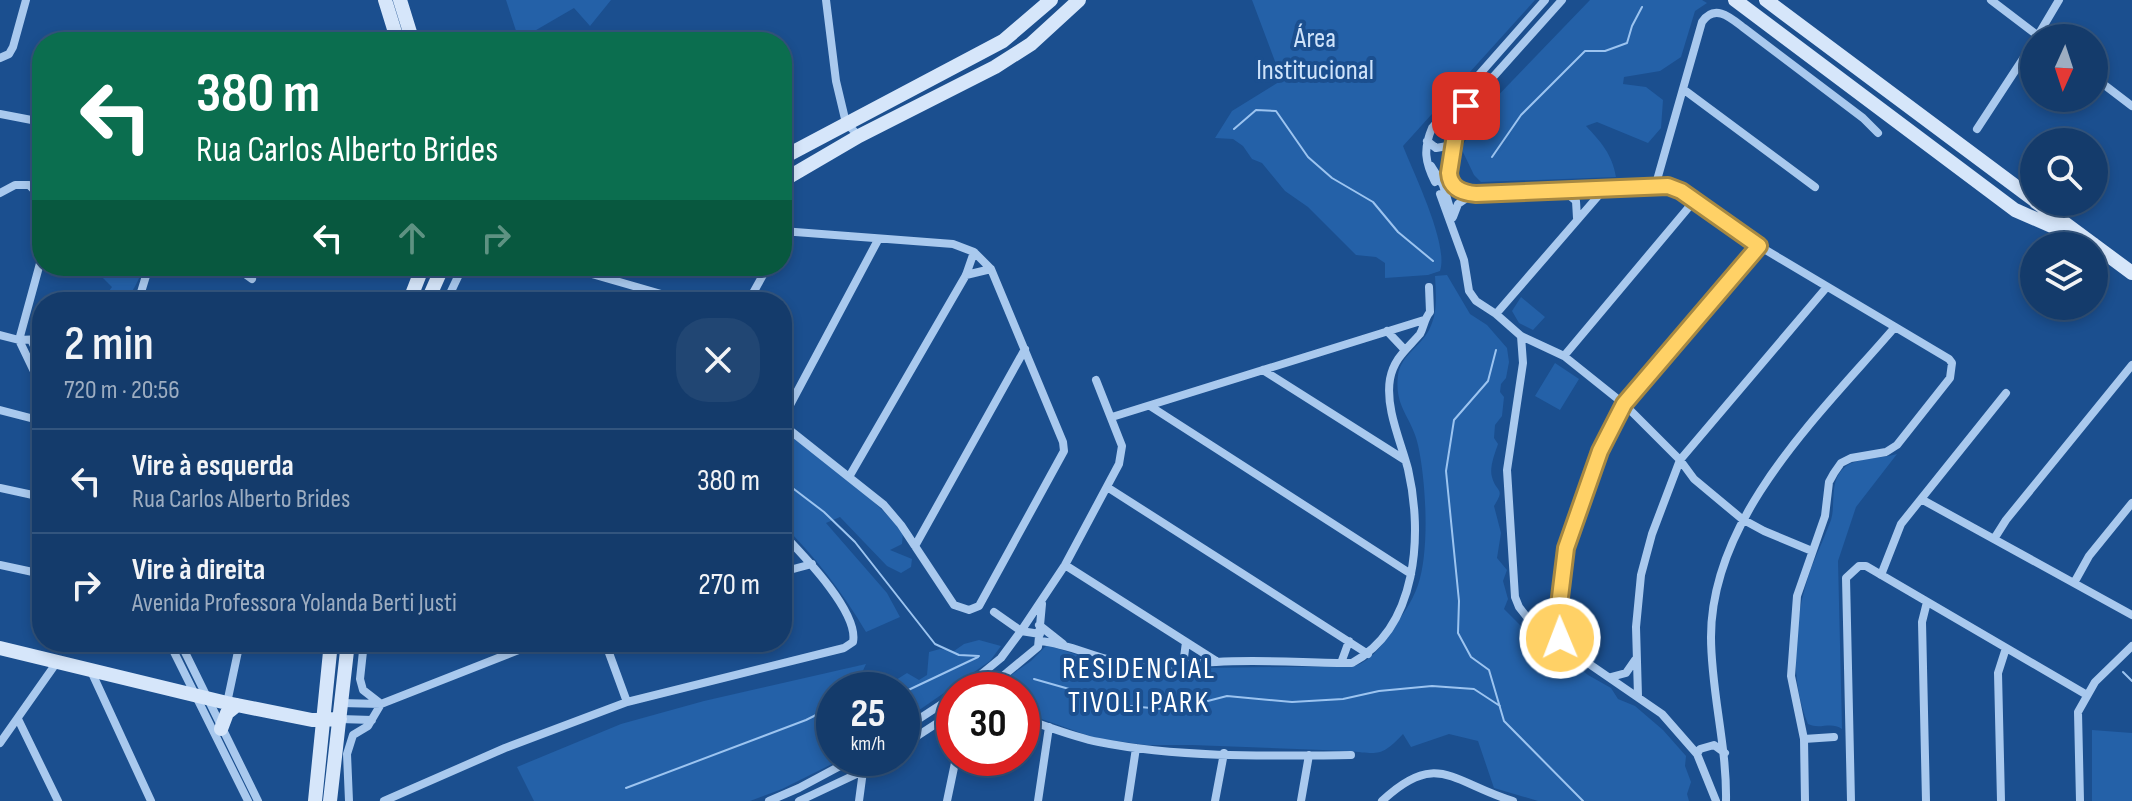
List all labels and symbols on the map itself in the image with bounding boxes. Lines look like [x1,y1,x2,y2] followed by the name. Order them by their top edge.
[1256,22,1374,87] park label: Área Institucional
[2020,24,2108,112] north arrow
[1432,72,1500,140] pin
[1518,596,1602,680] position arrow
[1062,651,1216,721] district label: RESIDENCIAL TIVOLI PARK
[936,672,1040,776] speed limit sign: 30

